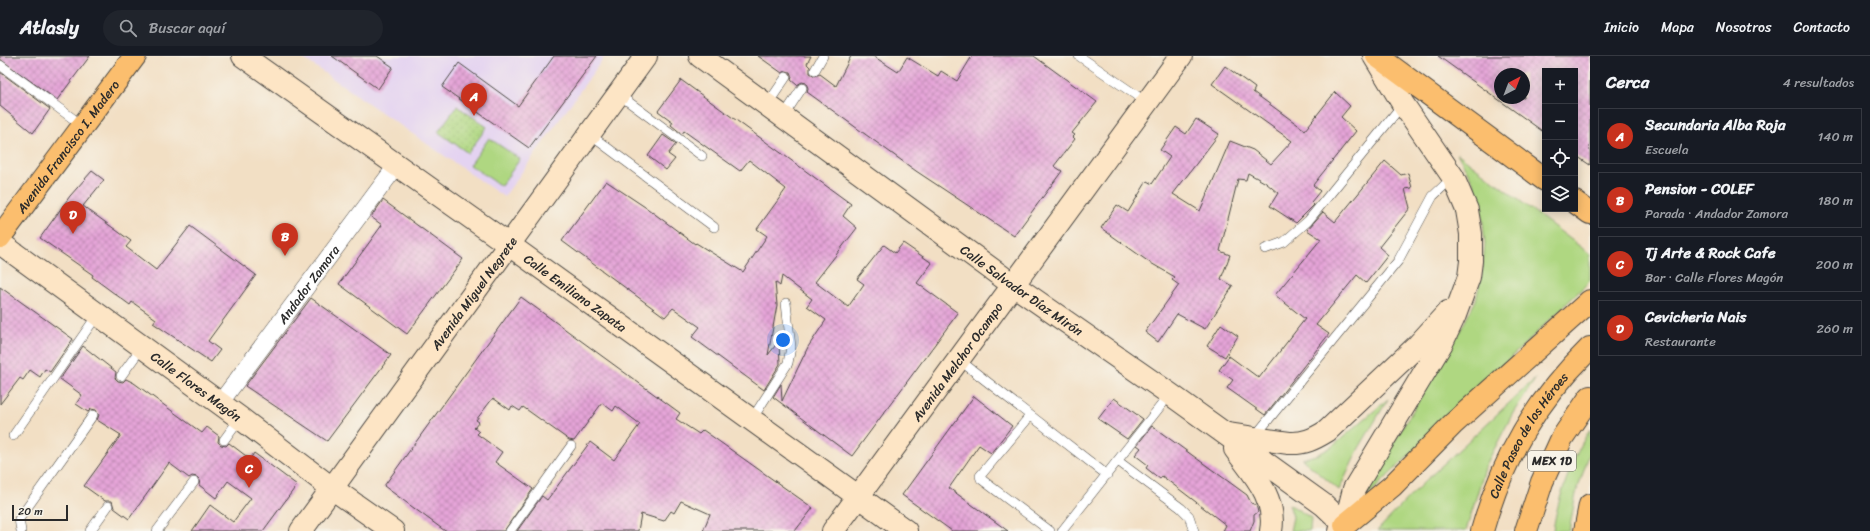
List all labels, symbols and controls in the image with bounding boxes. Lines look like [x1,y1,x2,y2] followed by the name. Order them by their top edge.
[103,10,383,46] search box
[20,11,79,44] text: Atlasly
[149,15,225,41] text: Buscar aquí
[1604,15,1639,40] text: Inicio
[1661,15,1694,40] text: Mapa
[1716,15,1771,40] text: Nosotros
[1793,15,1850,40] text: Contacto
[117,17,139,39] icon: search
[1606,67,1649,97] text: Cerca
[1494,68,1530,104] north arrow
[1542,68,1578,212] map controls
[1542,68,1578,104] button: +
[1783,71,1854,94] text: 4 resultados
[10,74,126,219] street label: Avenida Francisco I. Madero
[461,83,487,116] pin: A
[1542,104,1578,140] button: −
[1645,112,1786,138] text: Secundaria Alba Roja
[1616,125,1624,148] text: A
[1818,125,1853,148] text: 140 m
[1645,138,1689,161] text: Escuela
[1542,140,1578,176] button: locate
[1542,176,1578,212] button: layers
[1645,176,1754,202] text: Pension - COLEF
[1616,189,1624,212] text: B
[1818,189,1853,212] text: 180 m
[60,201,86,234] pin: D
[1645,202,1788,225] text: Parada · Andador Zamora
[272,223,298,256] pin: B
[424,232,523,356] street label: Avenida Miguel Negrete
[955,239,1088,342] street label: Calle Salvador Díaz Mirón
[271,240,346,330] street label: Andador Zamora
[1645,240,1776,266] text: Tj Arte & Rock Cafe
[519,248,632,339] street label: Calle Emiliano Zapata
[1616,253,1624,276] text: C
[1816,253,1853,276] text: 200 m
[1645,266,1783,289] text: Bar · Calle Flores Magón
[905,297,1009,427] street label: Avenida Melchor Ocampo
[1645,304,1746,330] text: Cevicheria Nais
[1616,317,1624,340] text: D
[1817,317,1853,340] text: 260 m
[773,330,793,350] your location
[1645,330,1716,353] text: Restaurante
[146,345,247,428] street label: Calle Flores Magón
[1482,367,1574,502] street label: Calle Paseo de los Héroes
[1528,451,1576,471] road number: MEX 1D
[236,455,262,488] pin: C
[18,502,43,521] text: 20 m
[12,503,68,522] scale bar

